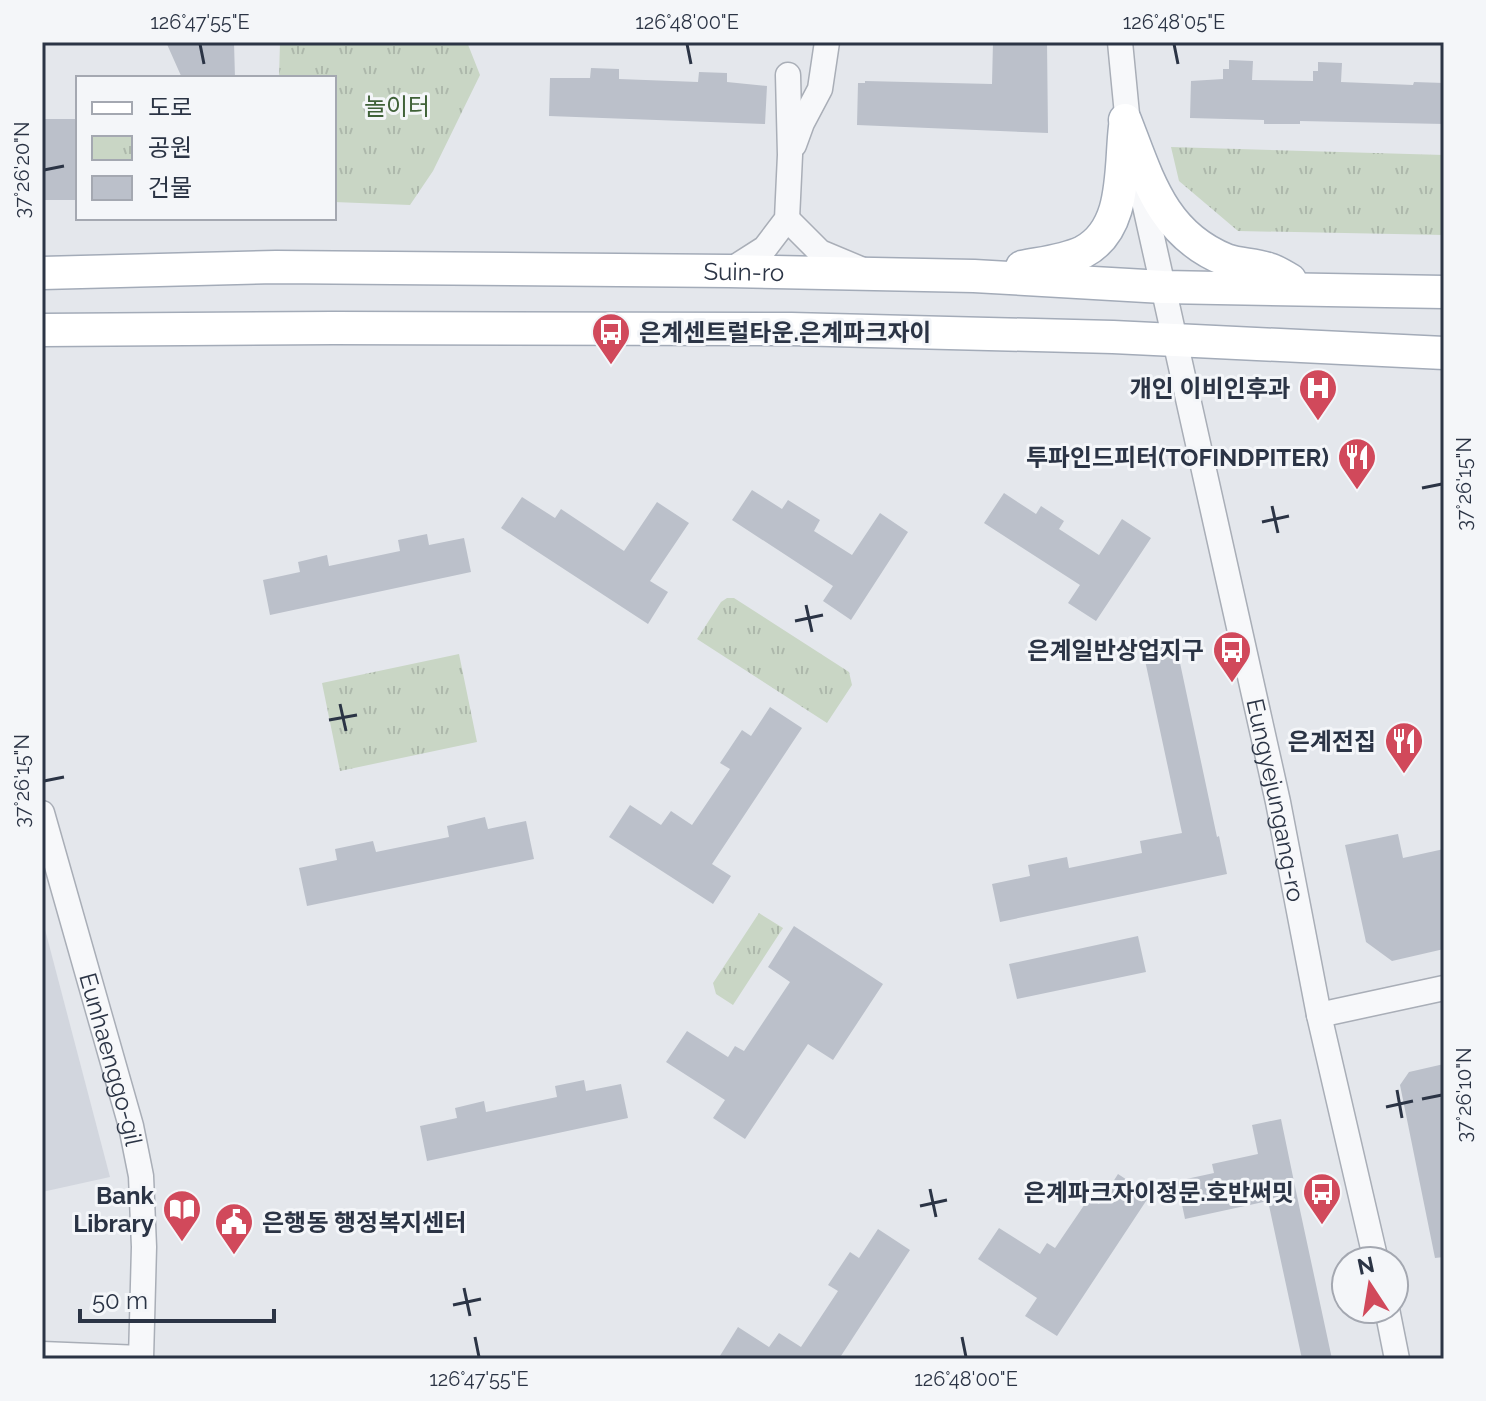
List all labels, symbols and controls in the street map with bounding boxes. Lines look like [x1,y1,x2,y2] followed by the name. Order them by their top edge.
[150,10,250,34] text: 126°47'55"E
[635,10,739,34] text: 126°48'00"E
[1123,10,1225,34] text: 126°48'05"E
[76,76,336,220] legend
[364,92,430,121] park label: 놀이터
[148,93,192,122] text: 도로
[10,122,34,218] text: 37°26'20"N
[148,133,192,162] text: 공원
[148,173,192,202] text: 건물
[704,256,784,287] street label: Suin-ro
[590,311,632,366] bus stop icon: 은계센트럴타운.은계파크자이
[639,318,931,347] place label: 은계센트럴타운.은계파크자이
[1297,367,1339,422] hospital icon: 개인 이비인후과
[1130,374,1290,403] place label: 개인 이비인후과
[1336,436,1378,491] restaurant icon: 투파인드피터(TOFINDPITER)
[1452,437,1476,531] text: 37°26'15"N
[1026,443,1329,472] place label: 투파인드피터(TOFINDPITER)
[1211,629,1253,684] bus stop icon: 은계일반상업지구
[1027,636,1204,665] place label: 은계일반상업지구
[1241,696,1311,904] street label: Eungyejungang-ro
[1383,720,1425,775] restaurant icon: 은계전집
[1288,727,1376,756] place label: 은계전집
[10,734,34,828] text: 37°26'15"N
[74,969,149,1149] street label: Eunhaenggo-gil
[1452,1048,1476,1142] text: 37°26'10"N
[1301,1171,1343,1226] bus stop icon: 은계파크자이정문.호반써밋
[1024,1178,1294,1207] place label: 은계파크자이정문.호반써밋
[73,1181,155,1238] place label: Bank Library
[161,1188,203,1243] library icon: Bank Library
[213,1201,255,1256] public building icon: 은행동 행정복지센터
[262,1208,466,1237] place label: 은행동 행정복지센터
[1330,1245,1410,1325] north arrow
[1355,1251,1377,1280] text: N
[80,1273,274,1323] scale bar
[92,1286,148,1315] text: 50 m
[429,1367,529,1391] text: 126°47'55"E
[914,1367,1018,1391] text: 126°48'00"E

